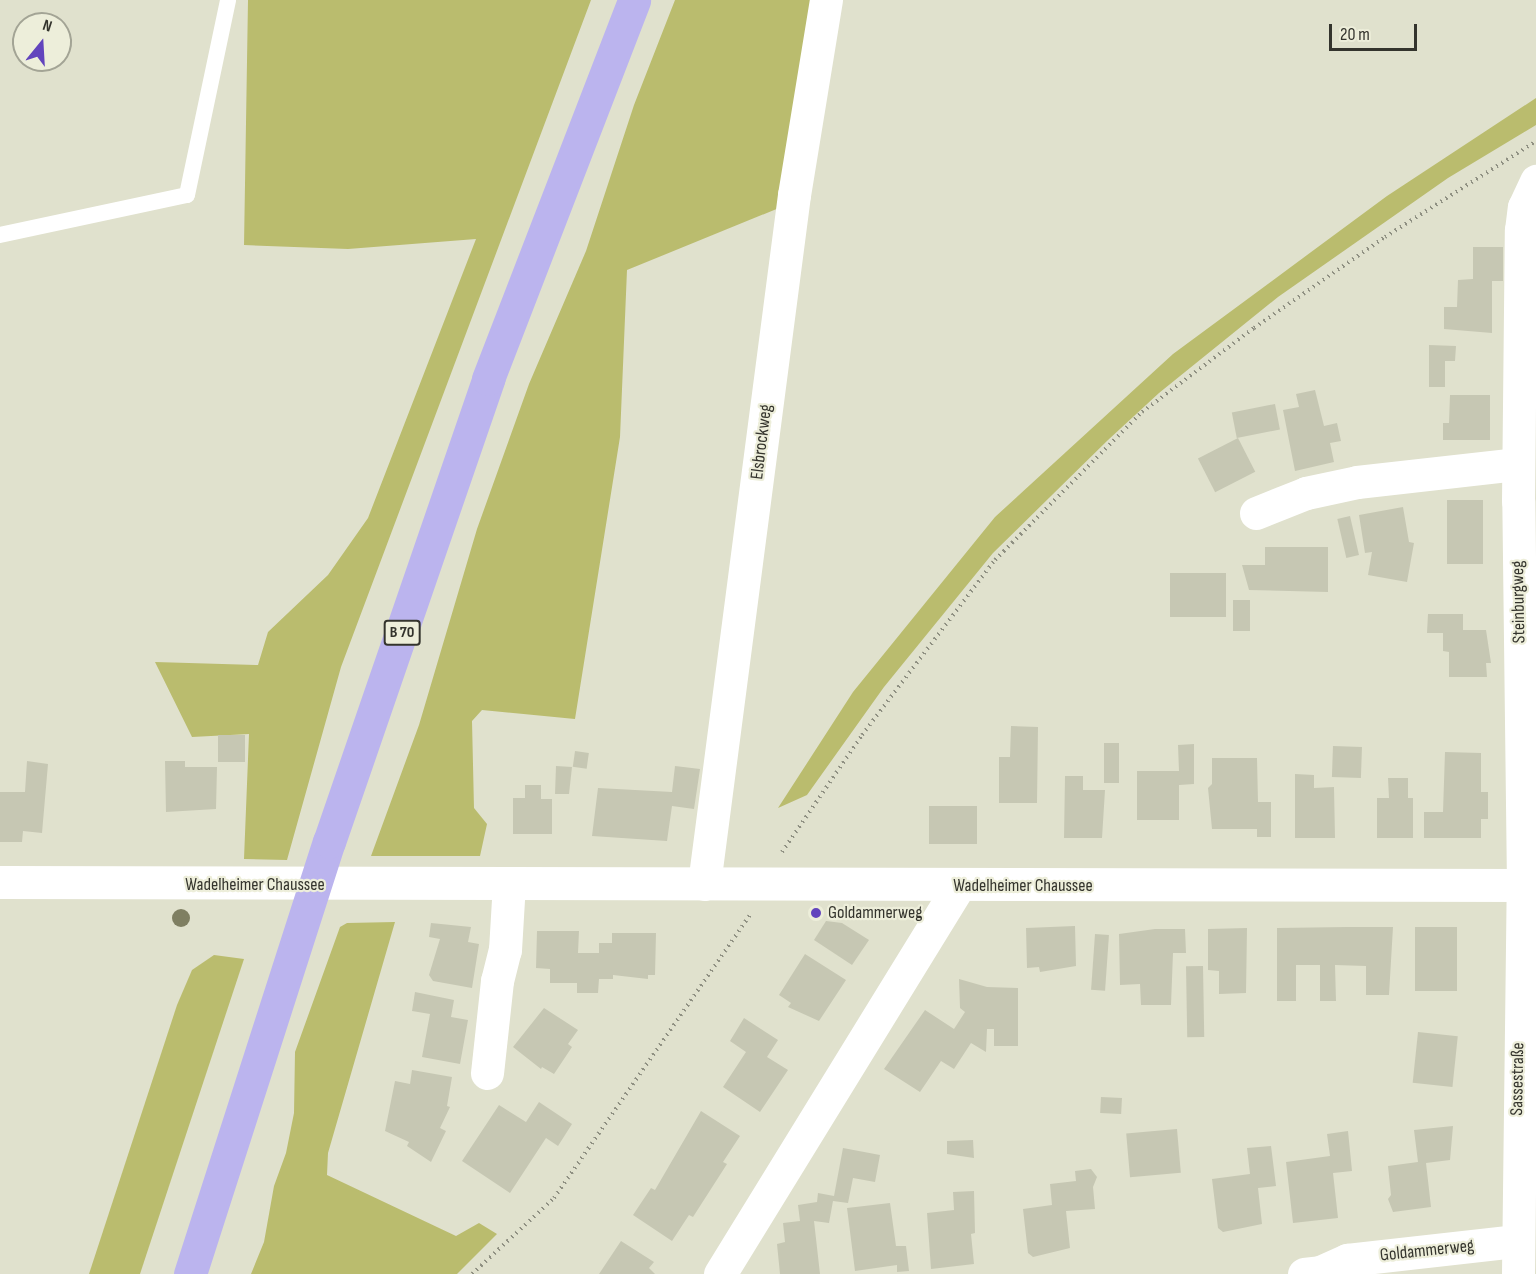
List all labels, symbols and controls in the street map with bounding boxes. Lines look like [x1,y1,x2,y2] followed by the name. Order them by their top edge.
[12,12,72,72] north arrow
[1332,12,1420,50] scale bar
[40,16,54,37] text: N
[1340,24,1370,45] text: 20 m
[747,403,777,481] street label: Elsbrockweg
[1507,561,1531,643] street label: Steinburgweg
[382,620,422,646] road number: B 70
[185,874,325,896] street label: Wadelheimer Chaussee
[953,875,1093,897] street label: Wadelheimer Chaussee
[828,902,922,924] place label: Goldammerweg
[809,906,823,920] marker: Goldammerweg
[1507,1042,1529,1116] street label: Sassestraße
[1379,1235,1475,1267] street label: Goldammerweg

